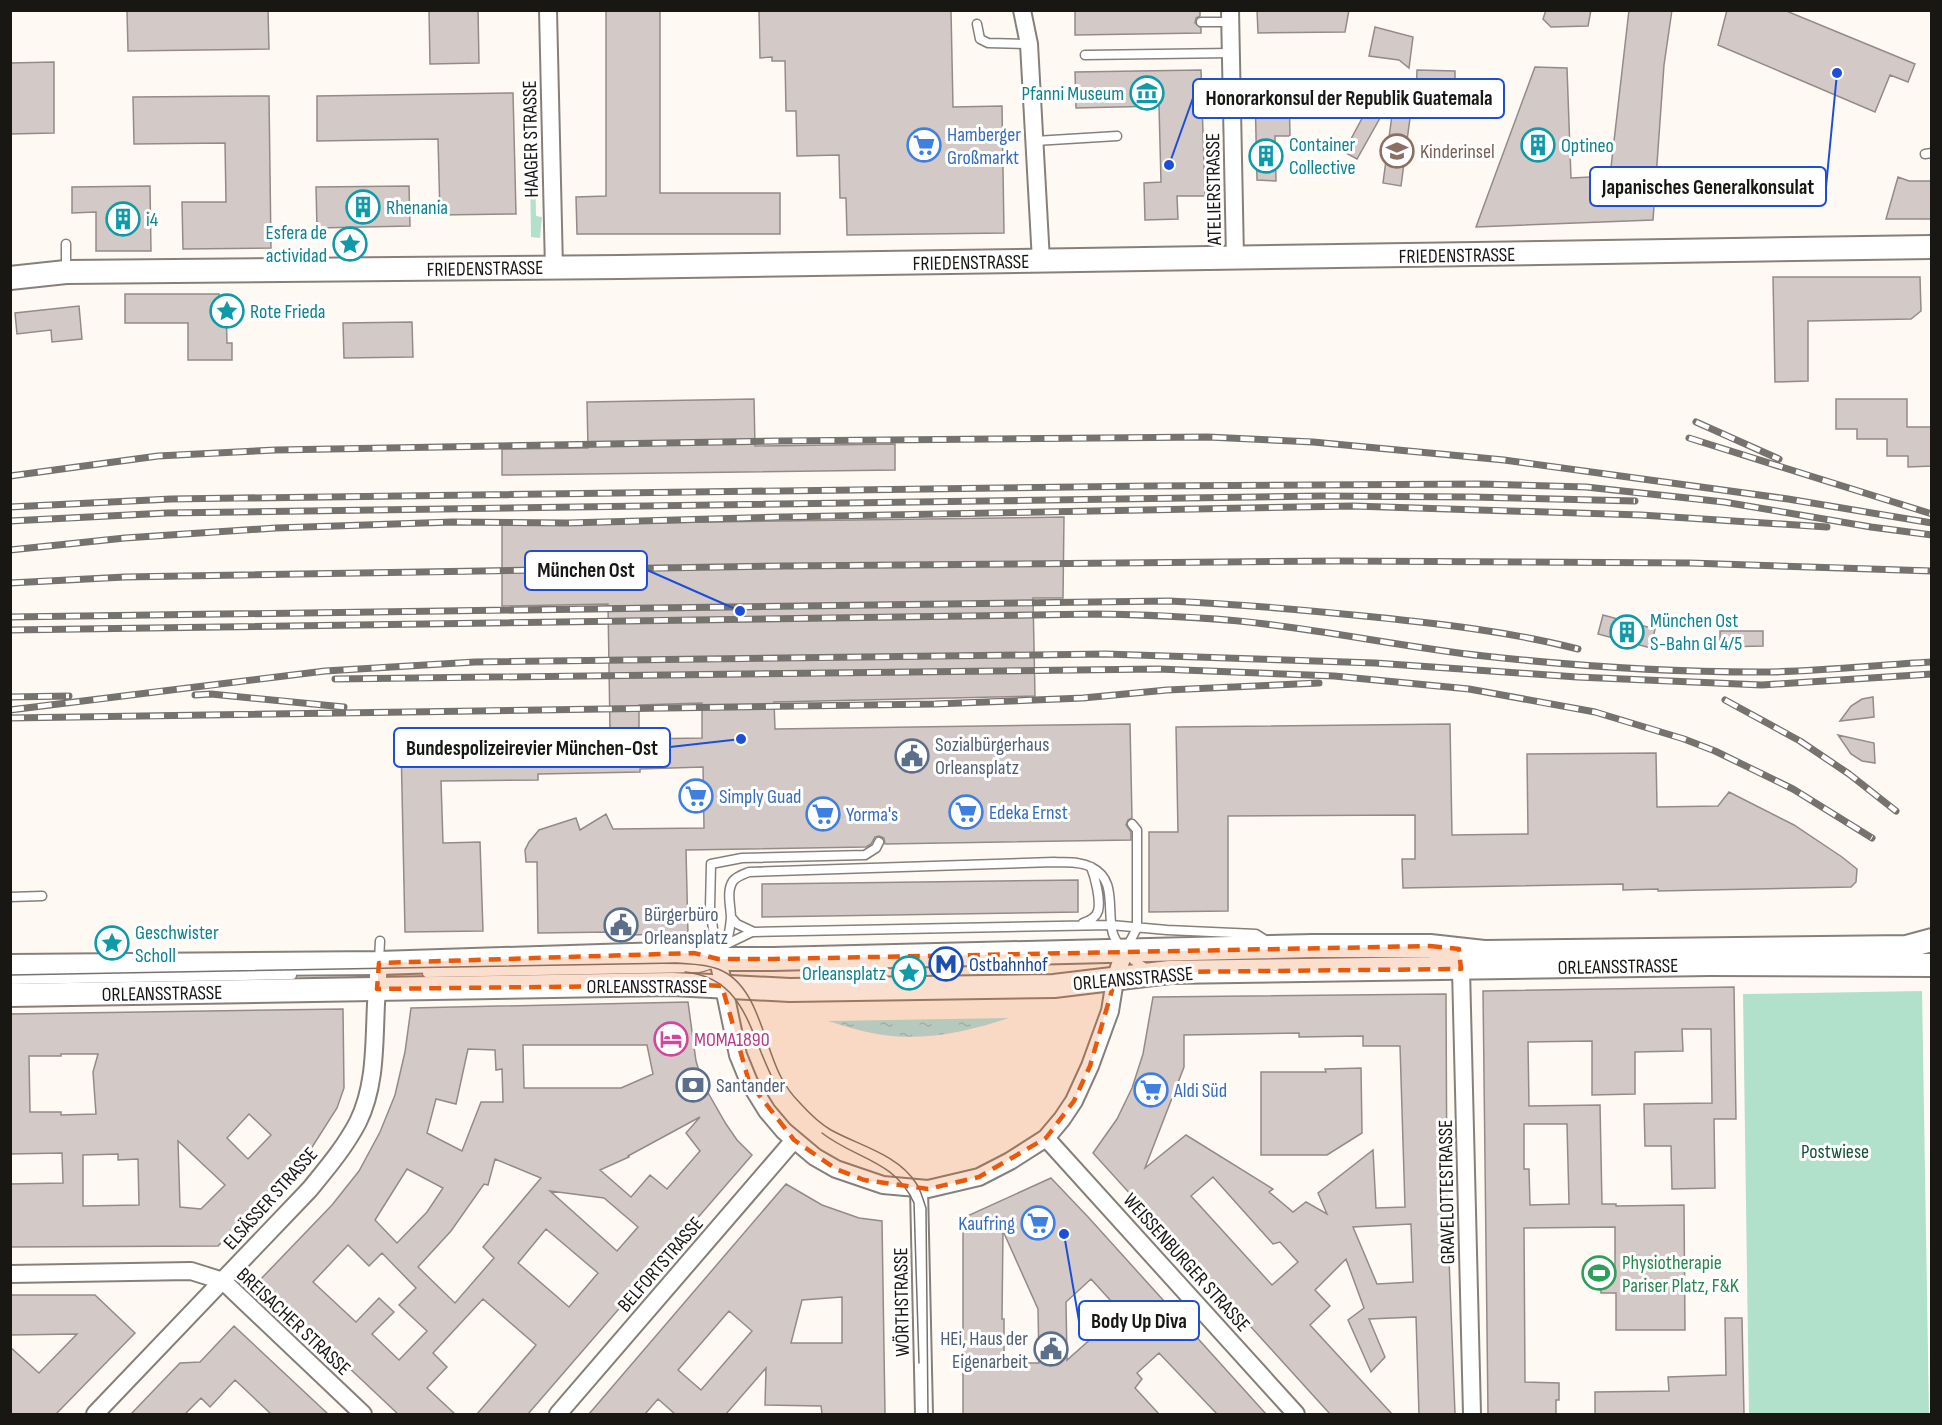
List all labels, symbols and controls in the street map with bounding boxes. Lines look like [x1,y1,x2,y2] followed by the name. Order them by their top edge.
[1129,75,1165,111] museum icon: Pfanni Museum
[1193,79,1504,118] callout: Honorarkonsul der Republik Guatemala
[518,80,544,198] street label: HAAGER STRASSE
[1021,82,1124,106] place label: Pfanni Museum
[1205,86,1493,111] text: Honorarkonsul der Republik Guatemala
[947,123,1021,170] place label: Hamberger Großmarkt
[906,127,942,163] supermarket icon: Hamberger Großmarkt
[1520,127,1556,163] building icon: Optineo
[1201,133,1227,246] street label: ATELIERSTRASSE
[1289,133,1356,180] place label: Container Collective
[1379,133,1415,169] school or university icon: Kinderinsel
[1561,134,1614,158] place label: Optineo
[1248,138,1284,174] building icon: Container Collective
[1420,140,1495,164] place label: Kinderinsel
[1590,167,1826,206] callout: Japanisches Generalkonsulat
[1601,175,1814,200] text: Japanisches Generalkonsulat
[345,189,381,225] building icon: Rhenania
[386,196,448,220] place label: Rhenania
[105,201,141,237] building icon: i4
[146,208,158,232] place label: i4
[266,221,327,268] place label: Esfera de actividad
[332,226,368,262] place icon: Esfera de actividad
[1398,243,1516,269] street label: FRIEDENSTRASSE
[912,250,1030,276] street label: FRIEDENSTRASSE
[426,256,544,282] street label: FRIEDENSTRASSE
[209,293,245,329] place icon: Rote Frieda
[250,300,326,324] place label: Rote Frieda
[525,551,647,590] callout: München Ost
[537,558,635,583] text: München Ost
[1650,609,1742,656] place label: München Ost S-Bahn Gl 4/5
[1609,614,1645,650] building icon: München Ost S-Bahn Gl 4/5
[394,728,670,767] callout: Bundespolizeirevier München-Ost
[935,733,1049,780] place label: Sozialbürgerhaus Orleansplatz
[406,736,658,761] text: Bundespolizeirevier München-Ost
[894,738,930,774] public building icon: Sozialbürgerhaus Orleansplatz
[678,778,714,814] supermarket icon: Simply Guad
[719,785,801,809] place label: Simply Guad
[948,794,984,830] supermarket icon: Edeka Ernst
[805,796,841,832] supermarket icon: Yorma's
[989,801,1068,825] place label: Edeka Ernst
[846,803,898,827] place label: Yorma's
[644,903,728,950] place label: Bürgerbüro Orleansplatz
[603,907,639,943] public building icon: Bürgerbüro Orleansplatz
[135,921,219,968] place label: Geschwister Scholl
[94,925,130,961] place icon: Geschwister Scholl
[928,946,964,982] metro station icon: Ostbahnhof
[969,953,1048,977] place label: Ostbahnhof
[1557,954,1679,980] street label: ORLEANSSTRASSE
[891,955,927,991] place icon: Orleansplatz
[802,962,886,986] place label: Orleansplatz
[1072,962,1194,996] street label: ORLEANSSTRASSE
[587,975,707,999] street label: ORLEANSSTRASSE
[101,981,223,1007] street label: ORLEANSSTRASSE
[653,1021,689,1057] hotel icon: MOMA1890
[694,1028,770,1052] place label: MOMA1890
[675,1067,711,1103] bank icon: Santander
[1133,1072,1169,1108] supermarket icon: Aldi Süd
[716,1074,786,1098] place label: Santander
[1173,1079,1227,1103] place label: Aldi Süd
[1434,1119,1460,1265] street label: GRAVELOTTESTRASSE
[1801,1140,1869,1164] park label: Postwiese
[219,1143,323,1255] street label: ELSÄSSER STRASSE
[1118,1188,1255,1337] street label: WEISSENBURGER STRASSE
[1020,1205,1056,1241] supermarket icon: Kaufring
[613,1212,709,1317] street label: BELFORTSTRASSE
[958,1212,1015,1236] place label: Kaufring
[889,1247,915,1357] street label: WÖRTHSTRASSE
[1622,1251,1739,1298] place label: Physiotherapie Pariser Platz, F&K
[1581,1255,1617,1291] sports icon: Physiotherapie Pariser Platz, F&K
[231,1263,355,1381] street label: BREISACHER STRASSE
[1079,1301,1199,1340] callout: Body Up Diva
[1091,1309,1187,1334] text: Body Up Diva
[940,1327,1028,1374] place label: HEi, Haus der Eigenarbeit
[1033,1331,1069,1367] public building icon: HEi, Haus der Eigenarbeit

